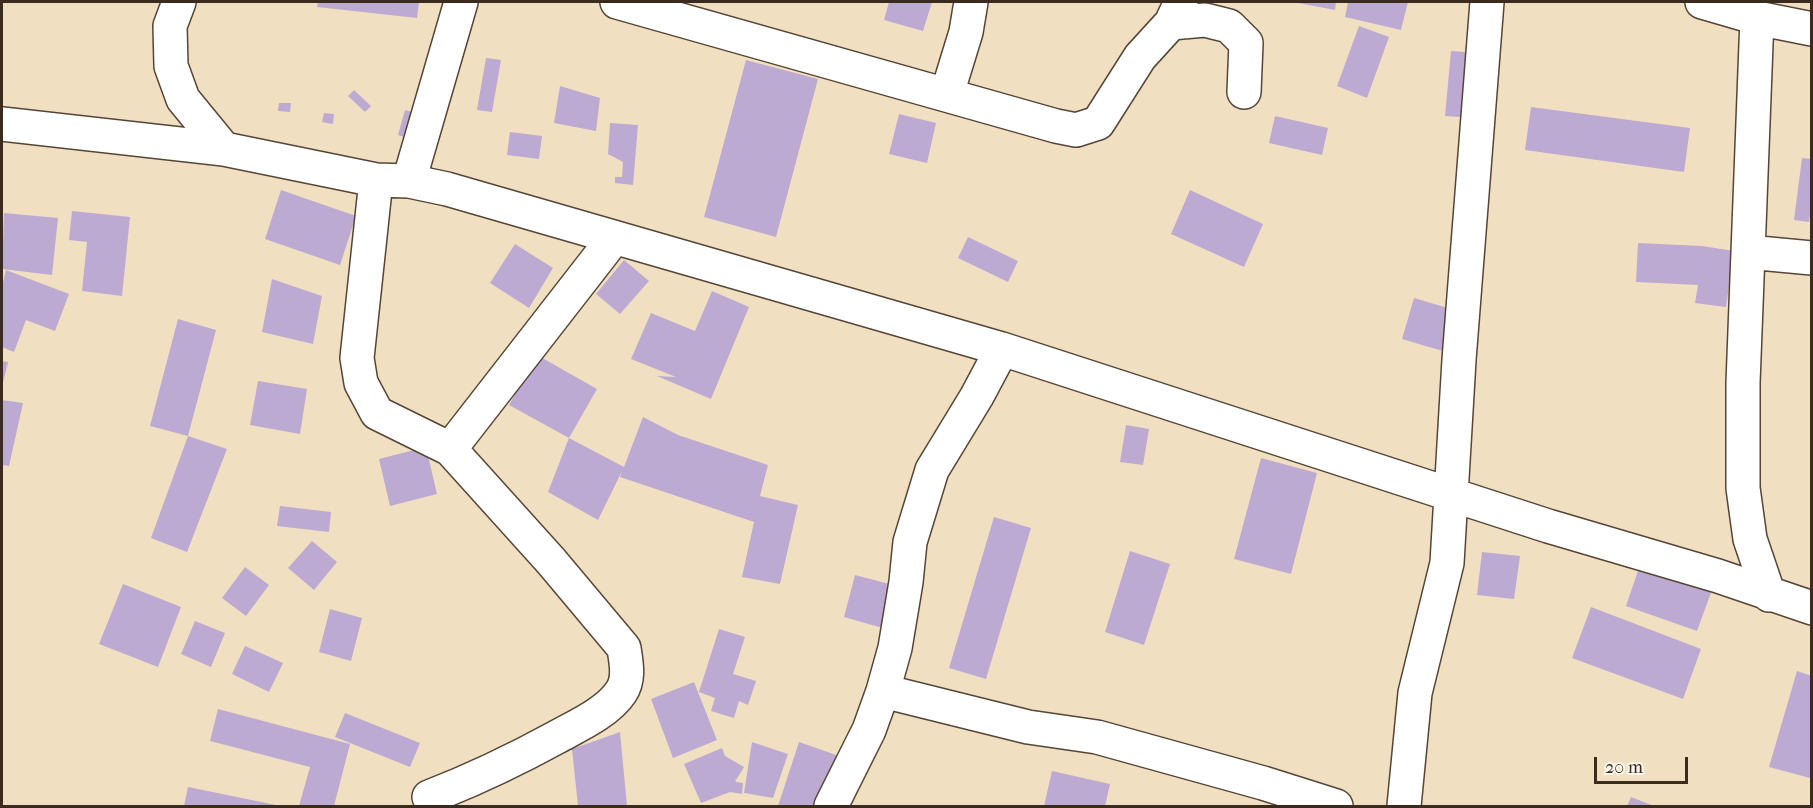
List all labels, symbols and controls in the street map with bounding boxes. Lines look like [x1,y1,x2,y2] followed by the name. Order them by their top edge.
[1597,745,1692,783] scale bar
[1605,757,1643,778] text: 20 m

